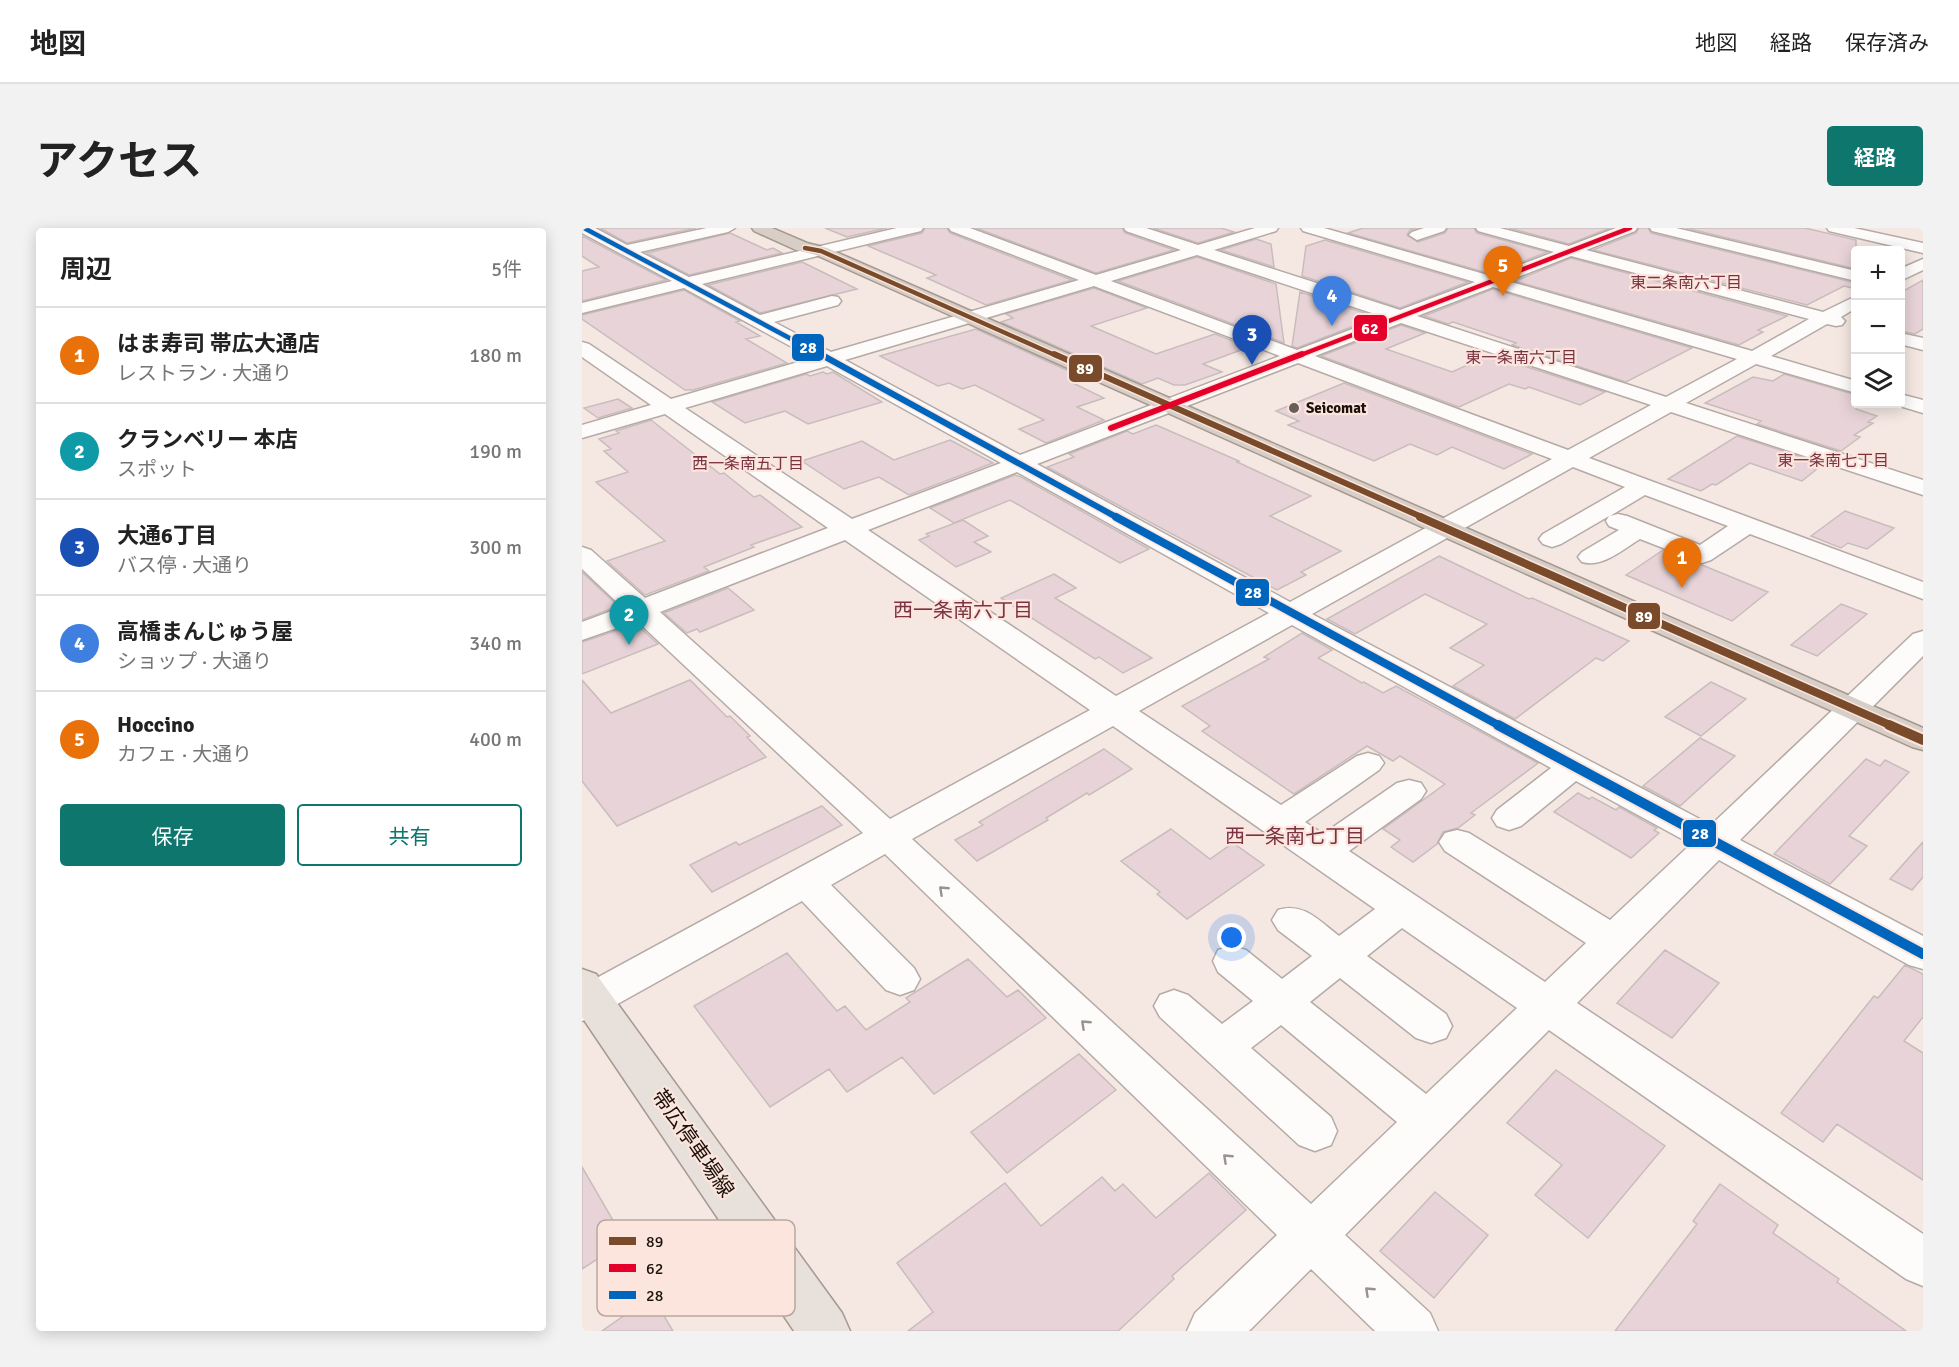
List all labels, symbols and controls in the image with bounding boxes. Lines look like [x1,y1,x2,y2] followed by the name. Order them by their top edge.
[30,27,86,61] text: 地図
[1695,30,1737,56] text: 地図
[1770,30,1812,56] text: 経路
[1845,30,1929,56] text: 保存済み
[1827,126,1923,186] button: 経路
[36,136,202,187] text: アクセス
[1851,246,1905,408] map controls
[1851,246,1905,300] button: +
[1484,247,1522,296] pin: 5
[60,254,112,286] text: 周辺
[491,257,522,282] text: 5件
[1630,273,1742,293] district label: 東二条南六丁目
[1312,276,1352,326] pin: 4
[1851,300,1905,354] button: −
[1353,314,1388,342] line badge: 62
[1232,316,1272,365] pin: 3
[1361,319,1379,339] text: 62
[117,330,320,357] text: はま寿司 帯広大通店
[791,333,825,362] line badge: 28
[799,338,817,358] text: 28
[74,343,85,368] text: 1
[469,343,522,368] text: 180 m
[1465,348,1577,368] district label: 東一条南六丁目
[1068,354,1103,383] line badge: 89
[1851,354,1905,408] button: layers
[1076,359,1094,379] text: 89
[117,361,292,386] text: レストラン · 大通り
[1306,399,1367,417] place label: Seicomat
[1287,401,1301,415] marker: Seicomat
[117,426,298,453] text: クランベリー 本店
[74,439,85,464] text: 2
[469,439,522,464] text: 190 m
[1777,451,1889,471] district label: 東一条南七丁目
[692,454,804,474] district label: 西一条南五丁目
[117,457,197,482] text: スポット
[117,522,217,549] text: 大通6丁目
[74,535,85,560] text: 3
[469,535,522,560] text: 300 m
[1662,538,1702,588] pin: 1
[117,553,252,578] text: バス停 · 大通り
[1235,578,1270,607] line badge: 28
[1244,583,1262,603] text: 28
[610,596,648,645] pin: 2
[893,598,1033,623] district label: 西一条南六丁目
[1627,602,1661,630] line badge: 89
[1635,607,1653,627] text: 89
[117,618,293,645] text: 高橋まんじゅう屋
[74,631,85,656] text: 4
[469,631,522,656] text: 340 m
[117,649,272,674] text: ショップ · 大通り
[117,711,195,738] text: Hoccino
[74,727,85,752] text: 5
[469,727,522,752] text: 400 m
[117,742,252,767] text: カフェ · 大通り
[60,804,285,866] button: 保存
[297,804,522,866] button: 共有
[1682,819,1717,848] line badge: 28
[1225,824,1365,849] district label: 西一条南七丁目
[1691,824,1709,844] text: 28
[940,886,950,897] one-way arrow
[1217,923,1246,952] your location
[1081,1020,1092,1031] one-way arrow
[646,1084,740,1202] street label: 帯広停車場線
[1223,1154,1233,1165] one-way arrow
[597,1220,795,1316] legend
[646,1232,663,1252] text: 89
[646,1259,663,1279] text: 62
[646,1286,663,1306] text: 28
[1365,1287,1376,1298] one-way arrow

